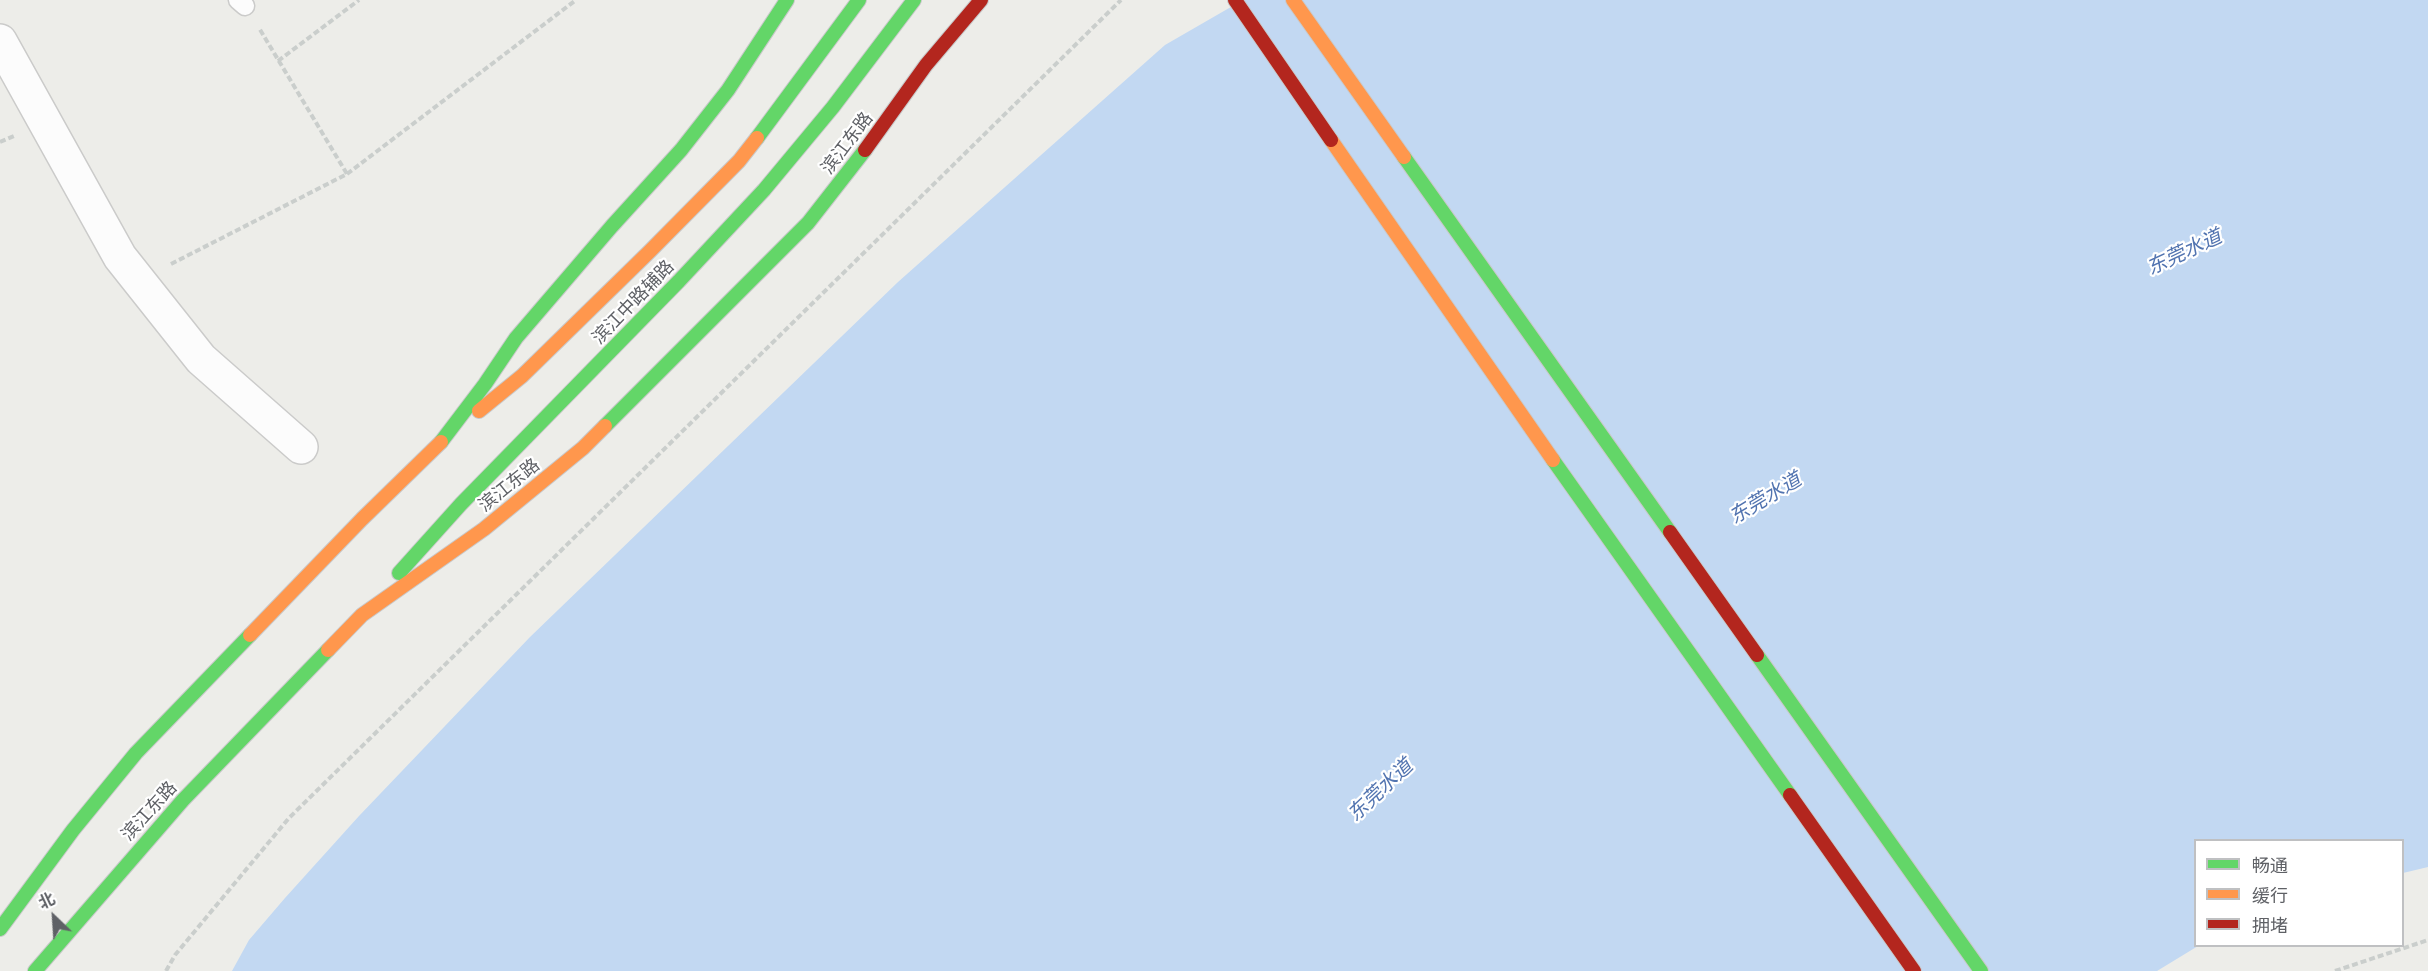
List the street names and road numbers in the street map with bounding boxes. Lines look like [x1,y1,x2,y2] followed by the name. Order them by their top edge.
[817,108,877,178] street label: 滨江东路
[588,256,678,348] street label: 滨江中路辅路
[474,454,544,516] street label: 滨江东路
[117,777,181,845] street label: 滨江东路

